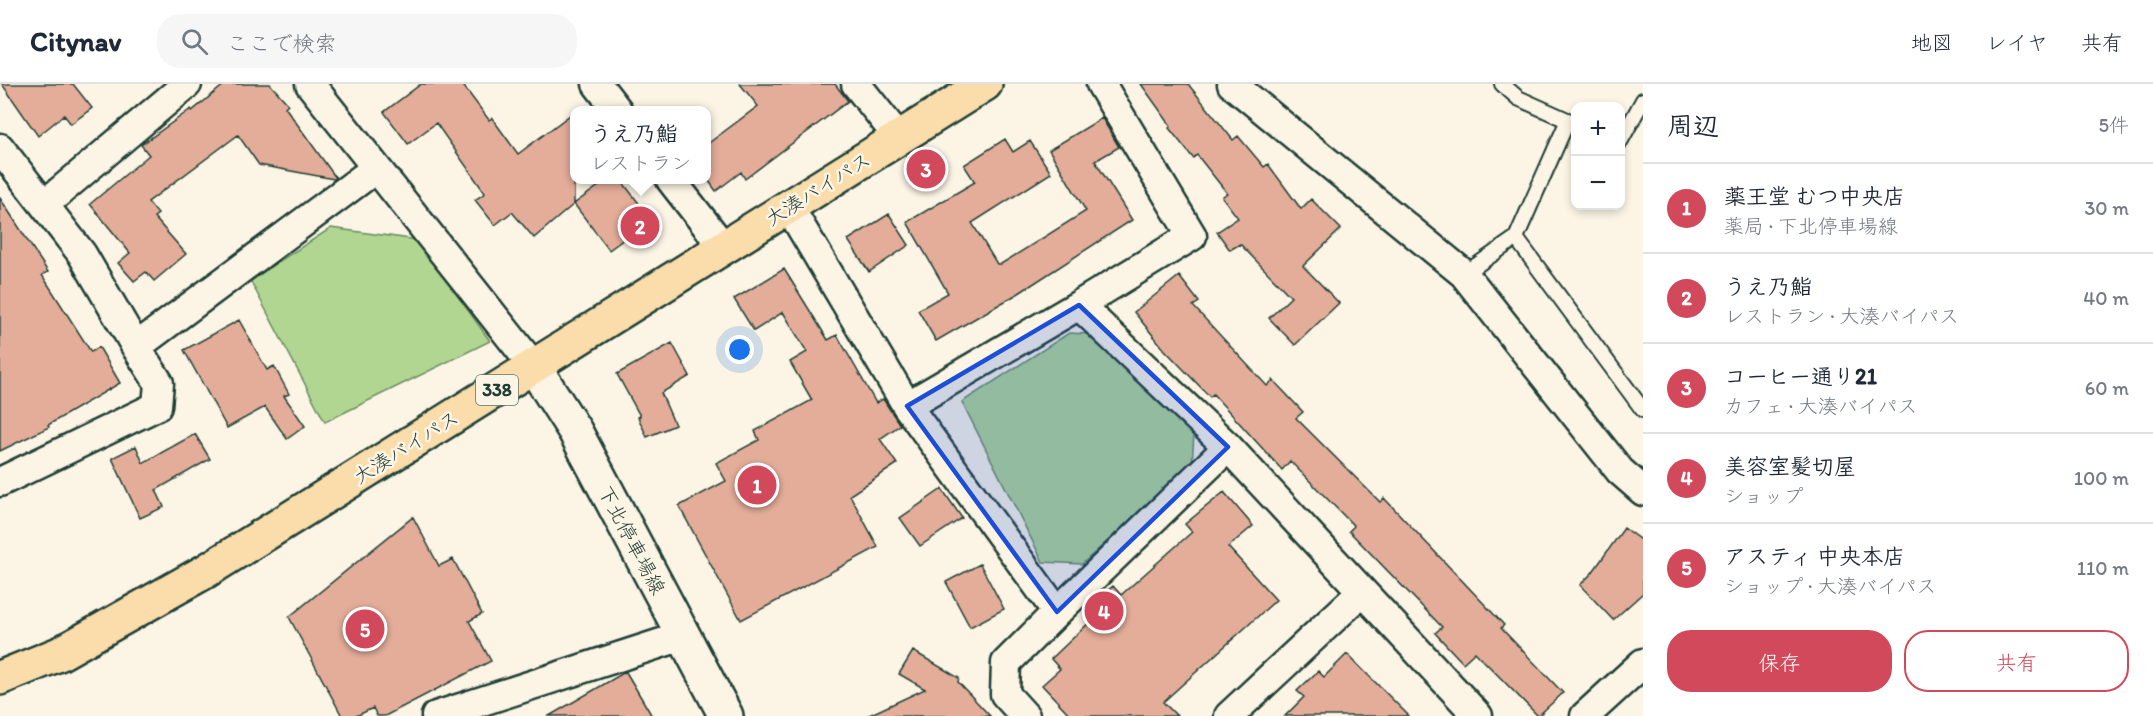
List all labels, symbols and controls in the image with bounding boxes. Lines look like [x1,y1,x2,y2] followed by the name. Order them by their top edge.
[157,14,577,68] search box
[30,24,121,58] text: Citynav
[178,25,211,58] icon: search
[226,30,336,57] text: ここで検索
[1911,30,1953,55] text: 地図
[1986,30,2048,55] text: レイヤ
[2081,30,2123,55] text: 共有
[1571,102,1625,210] map controls
[1571,102,1625,156] button: +
[570,106,711,184] popup
[1667,110,1719,142] text: 周辺
[2099,113,2129,137] text: 5件
[590,120,678,147] text: うえ乃鮨
[906,146,946,191] pin: 3
[761,147,875,231] street label: 大湊バイパス
[590,151,691,175] text: レストラン
[1571,156,1625,210] button: −
[1724,183,1905,210] text: 薬王堂 むつ中央店
[1682,196,1691,220] text: 1
[2084,196,2129,220] text: 30 m
[620,204,660,248] pin: 2
[1724,214,1898,238] text: 薬局 · 下北停車場線
[1724,273,1812,300] text: うえ乃鮨
[1681,286,1692,310] text: 2
[2083,286,2129,310] text: 40 m
[1724,304,1959,328] text: レストラン · 大湊バイパス
[725,335,754,364] your location
[1724,363,1877,390] text: コーヒー通り21
[476,375,518,405] road number: 338
[1681,376,1692,400] text: 3
[2085,376,2129,400] text: 60 m
[1724,394,1917,418] text: カフェ · 大湊バイパス
[349,405,463,489] street label: 大湊バイパス
[1724,453,1856,480] text: 美容室髪切屋
[738,462,777,508] pin: 1
[1680,466,1693,490] text: 4
[2074,466,2129,490] text: 100 m
[593,481,671,599] street label: 下北停車場線
[1724,484,1803,508] text: ショップ
[1724,543,1905,570] text: アスティ 中央本店
[1681,556,1692,580] text: 5
[2077,556,2129,580] text: 110 m
[1724,574,1937,598] text: ショップ · 大湊バイパス
[1084,588,1124,634] pin: 4
[346,606,385,652] pin: 5
[1667,630,1892,692] button: 保存
[1904,630,2129,692] button: 共有

